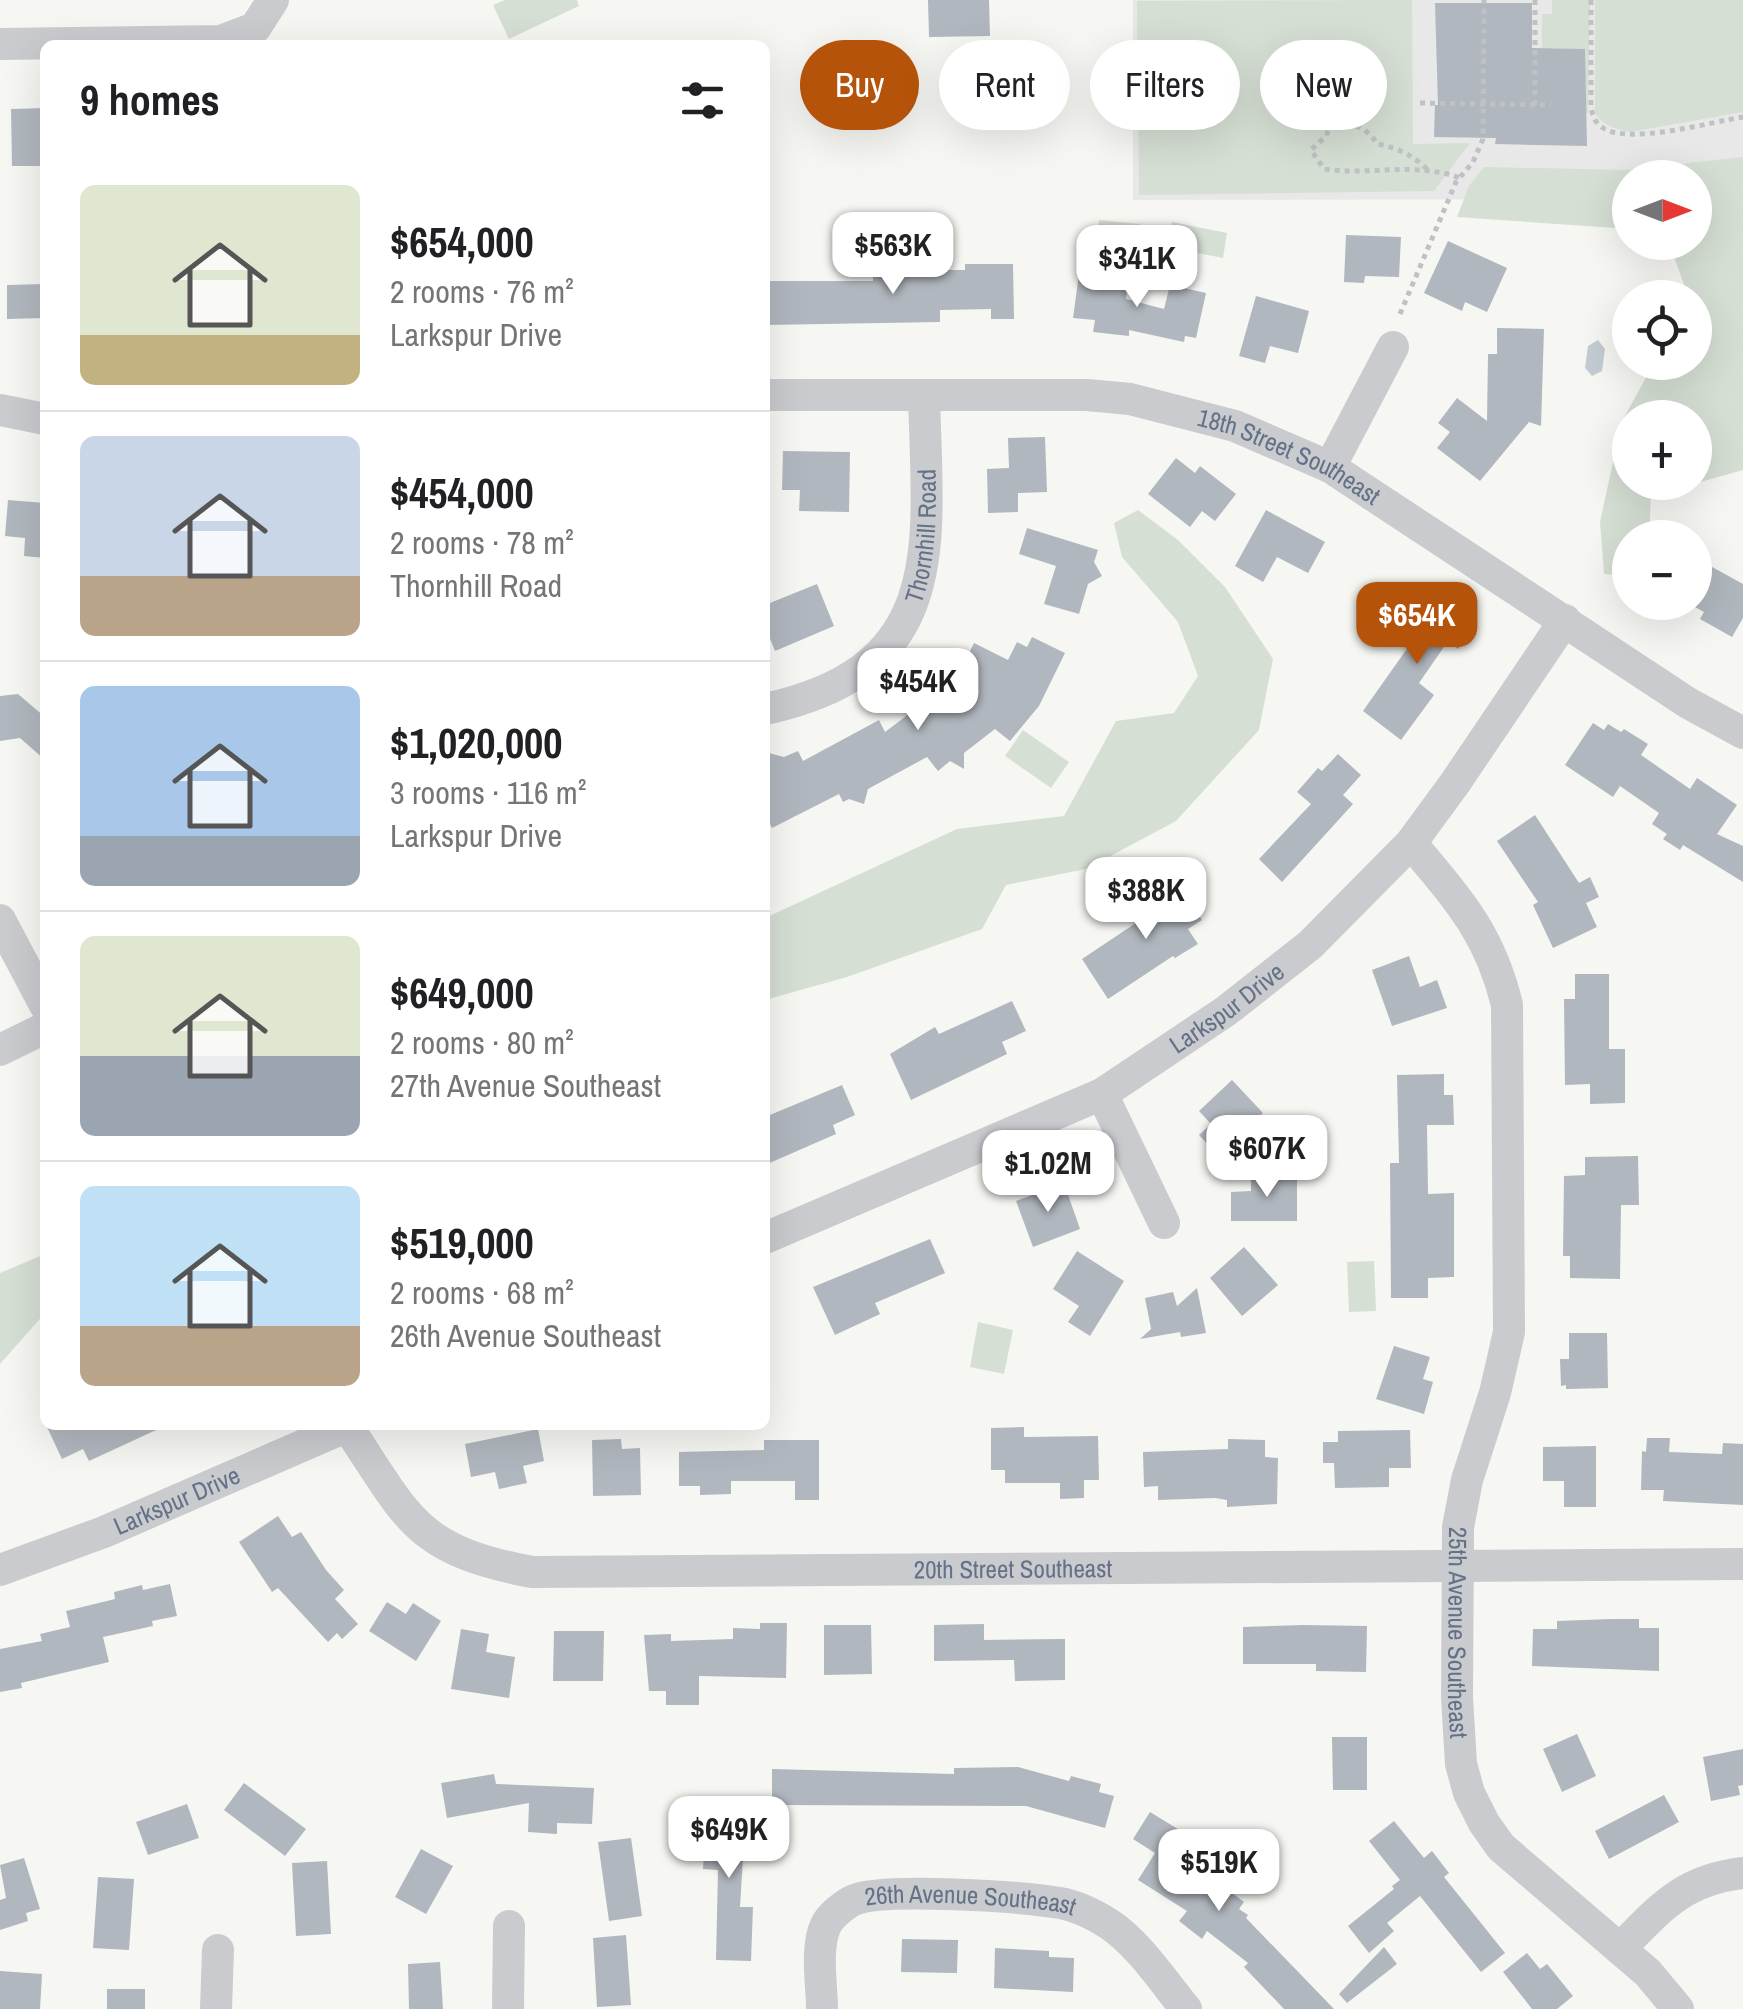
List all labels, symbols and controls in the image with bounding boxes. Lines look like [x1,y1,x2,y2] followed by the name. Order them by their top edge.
[800,40,919,130] chip: Buy
[939,40,1070,130] chip: Rent
[1090,40,1240,130] chip: Filters
[1260,40,1387,130] chip: New
[80,72,220,128] text: 9 homes
[675,73,730,128] icon: filters
[1612,160,1712,260] north arrow
[1612,160,1712,620] map controls
[823,212,963,297] pin: $563K
[390,214,534,270] text: $654,000
[854,223,932,266] text: $563K
[160,225,280,345] icon: home
[1067,225,1207,310] pin: $341K
[1098,236,1176,279] text: $341K
[390,270,574,313] text: 2 rooms · 76 m²
[1612,280,1712,380] button: locate
[390,313,562,356] text: Larkspur Drive
[1194,400,1387,513] street label: 18th Street Southeast
[1612,400,1712,500] button: +
[390,465,534,521] text: $454,000
[896,469,944,607] street label: Thornhill Road
[160,476,280,596] icon: home
[1612,520,1712,620] button: −
[390,521,574,564] text: 2 rooms · 78 m²
[390,564,562,607] text: Thornhill Road
[1347,582,1487,667] pin: $654K
[1378,593,1456,636] text: $654K
[848,648,988,733] pin: $454K
[879,659,957,702] text: $454K
[390,715,562,771] text: $1,020,000
[160,726,280,846] icon: home
[390,771,586,814] text: 3 rooms · 116 m²
[390,814,562,857] text: Larkspur Drive
[1076,857,1216,942] pin: $388K
[1107,868,1185,911] text: $388K
[1163,955,1291,1061] street label: Larkspur Drive
[390,965,534,1021] text: $649,000
[160,976,280,1096] icon: home
[390,1021,574,1064] text: 2 rooms · 80 m²
[390,1064,661,1107] text: 27th Avenue Southeast
[1197,1115,1337,1200] pin: $607K
[1228,1126,1306,1169] text: $607K
[967,1130,1129,1215] pin: $1.02M
[1004,1141,1092,1184] text: $1.02M
[390,1215,534,1271] text: $519,000
[160,1226,280,1346] icon: home
[390,1271,574,1314] text: 2 rooms · 68 m²
[390,1314,661,1357] text: 26th Avenue Southeast
[108,1458,245,1543] street label: Larkspur Drive
[1440,1527,1476,1740] street label: 25th Avenue Southeast
[914,1551,1113,1586] street label: 20th Street Southeast
[659,1796,799,1881] pin: $649K
[690,1807,768,1850] text: $649K
[1149,1829,1289,1914] pin: $519K
[1180,1840,1258,1883] text: $519K
[862,1877,1081,1923] street label: 26th Avenue Southeast

